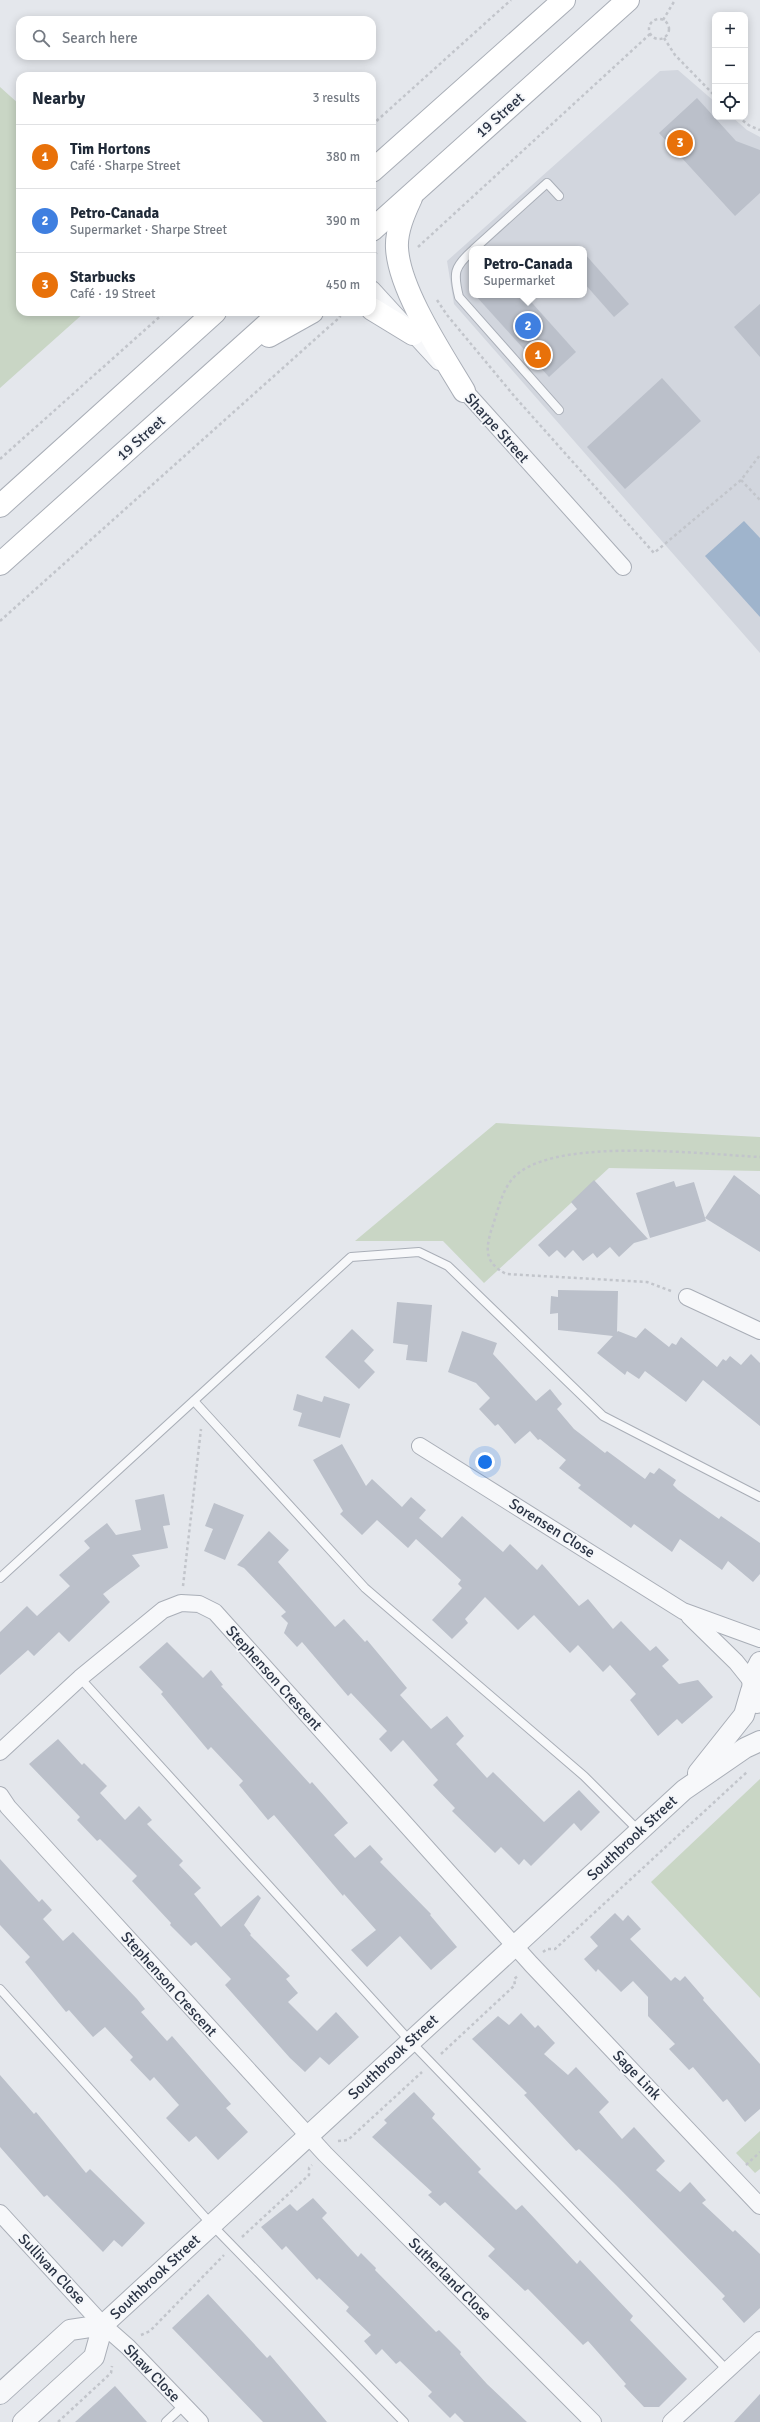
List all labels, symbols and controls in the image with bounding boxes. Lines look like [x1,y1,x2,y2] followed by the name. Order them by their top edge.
[712,12,748,120] map controls
[712,12,748,48] button: +
[16,16,376,60] search box
[30,27,52,49] icon: search
[62,29,138,47] text: Search here
[712,48,748,84] button: −
[712,84,748,120] button: locate
[32,88,85,109] text: Nearby
[472,89,528,141] street label: 19 Street
[312,90,360,106] text: 3 results
[667,128,693,158] pin: 3
[70,140,150,158] text: Tim Hortons
[41,149,49,165] text: 1
[326,149,360,165] text: 380 m
[70,158,181,174] text: Café · Sharpe Street
[70,204,159,222] text: Petro-Canada
[41,213,49,229] text: 2
[326,213,360,229] text: 390 m
[70,222,227,238] text: Supermarket · Sharpe Street
[469,246,587,298] popup
[483,255,573,273] text: Petro-Canada
[70,268,135,286] text: Starbucks
[483,273,555,289] text: Supermarket
[41,277,49,293] text: 3
[326,277,360,293] text: 450 m
[70,286,156,302] text: Café · 19 Street
[515,311,541,341] pin: 2
[525,340,551,370] pin: 1
[461,389,533,467] street label: Sharpe Street
[113,412,169,464] street label: 19 Street
[475,1452,495,1472] your location
[506,1494,598,1562] street label: Sorensen Close
[222,1622,326,1734] street label: Stephenson Crescent
[583,1792,681,1884] street label: Southbrook Street
[117,1928,221,2040] street label: Stephenson Crescent
[344,2011,442,2103] street label: Southbrook Street
[609,2046,665,2104] street label: Sage Link
[15,2230,89,2308] street label: Sullivan Close
[106,2231,204,2323] street label: Southbrook Street
[405,2234,495,2324] street label: Sutherland Close
[120,2340,184,2406] street label: Shaw Close

